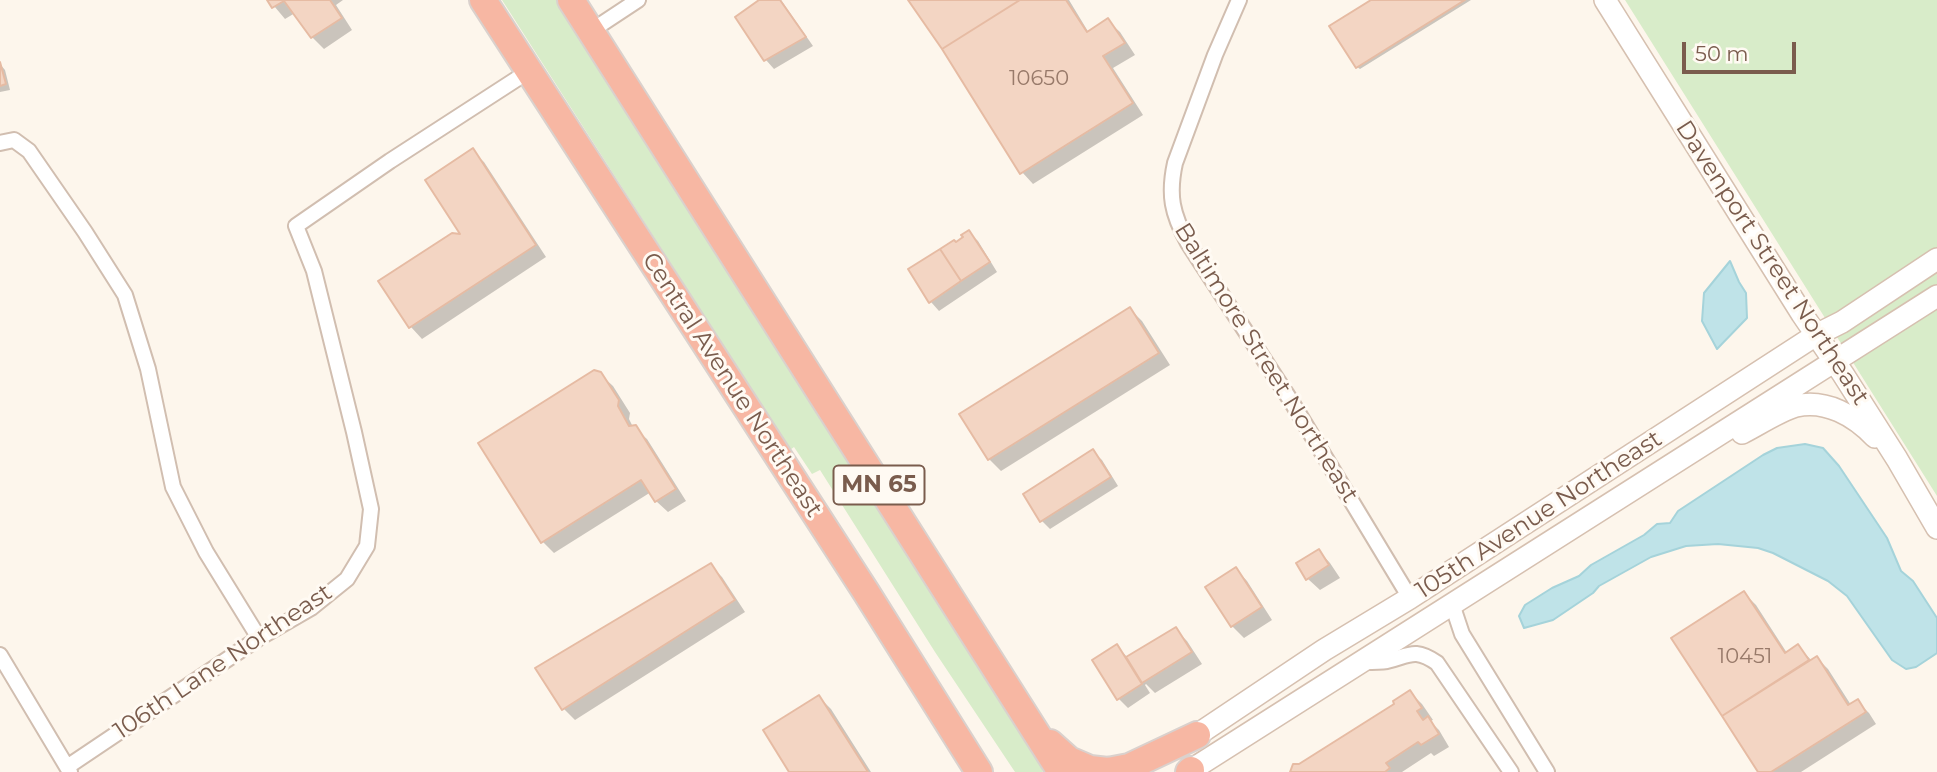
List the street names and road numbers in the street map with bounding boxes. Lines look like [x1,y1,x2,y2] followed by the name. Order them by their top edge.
[1669,115,1875,411] street label: Davenport Street Northeast
[1168,218,1364,508] street label: Baltimore Street Northeast
[636,247,828,523] street label: Central Avenue Northeast
[1411,425,1667,605] street label: 105th Avenue Northeast
[834,466,924,505] road number: MN 65
[108,578,338,746] street label: 106th Lane Northeast

